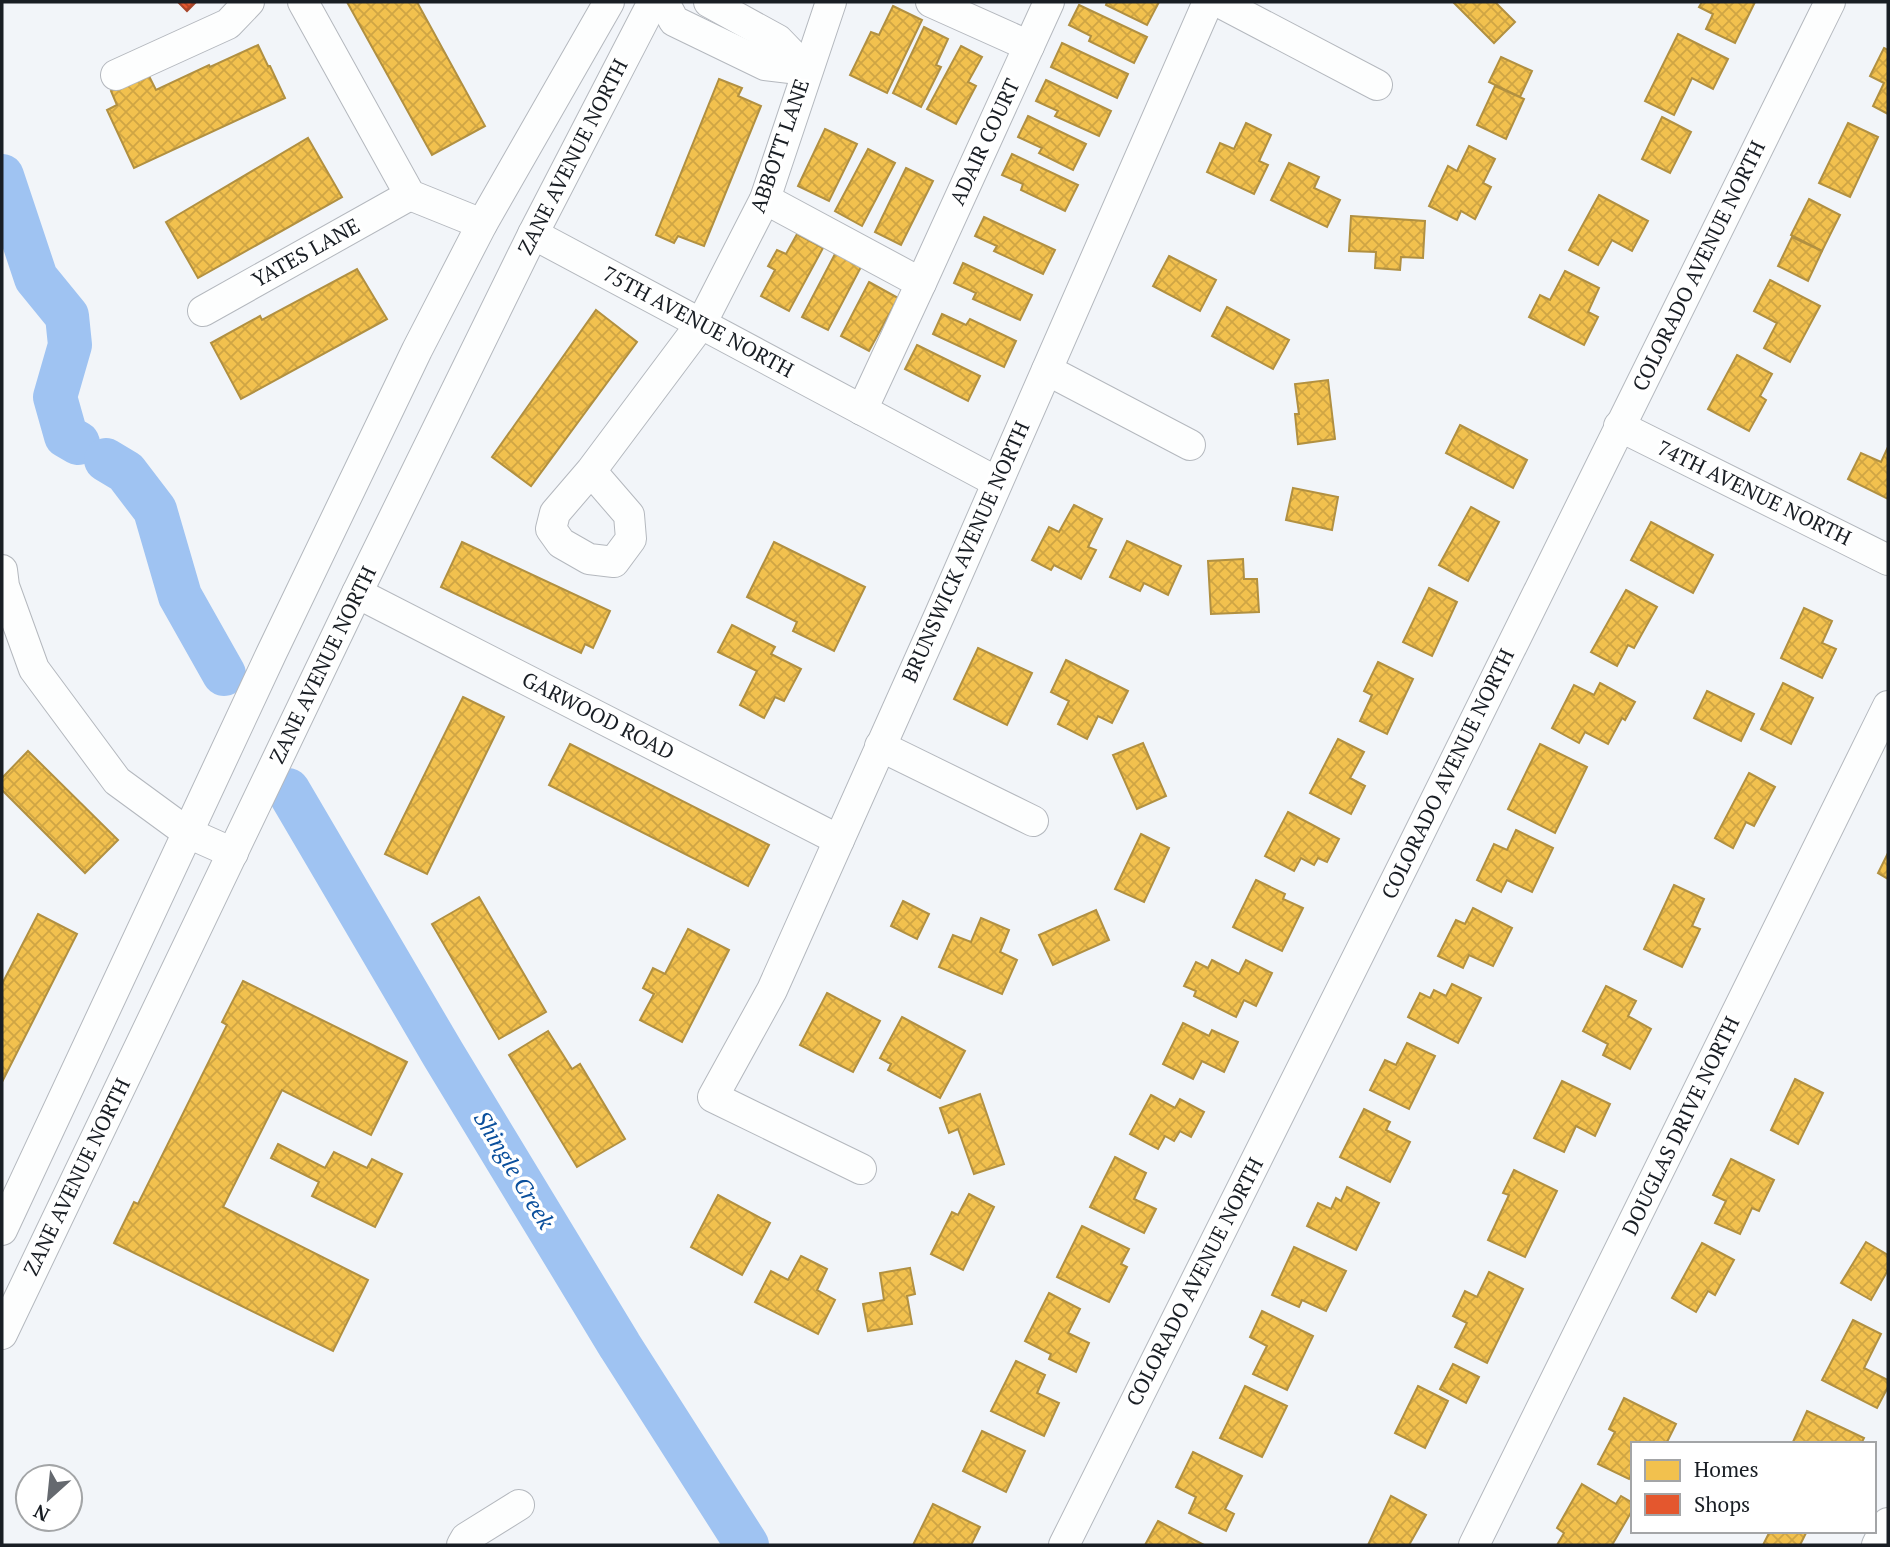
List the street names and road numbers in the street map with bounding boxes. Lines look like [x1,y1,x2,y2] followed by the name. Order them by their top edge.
[511,54,634,259] street label: ZANE AVENUE NORTH
[943,74,1026,209] street label: ADAIR COURT
[743,75,815,216] street label: ABBOTT LANE
[1625,136,1771,395] street label: COLORADO AVENUE NORTH
[247,211,364,293] street label: YATES LANE
[598,259,799,383] street label: 75TH AVENUE NORTH
[895,417,1035,687] street label: BRUNSWICK AVENUE NORTH
[1653,433,1856,551] street label: 74TH AVENUE NORTH
[262,561,382,768] street label: ZANE AVENUE NORTH
[1374,644,1520,903] street label: COLORADO AVENUE NORTH
[518,665,679,766] street label: GARWOOD ROAD
[1615,1012,1745,1240] street label: DOUGLAS DRIVE NORTH
[16,1073,136,1280] street label: ZANE AVENUE NORTH
[1119,1153,1269,1410] street label: COLORADO AVENUE NORTH

